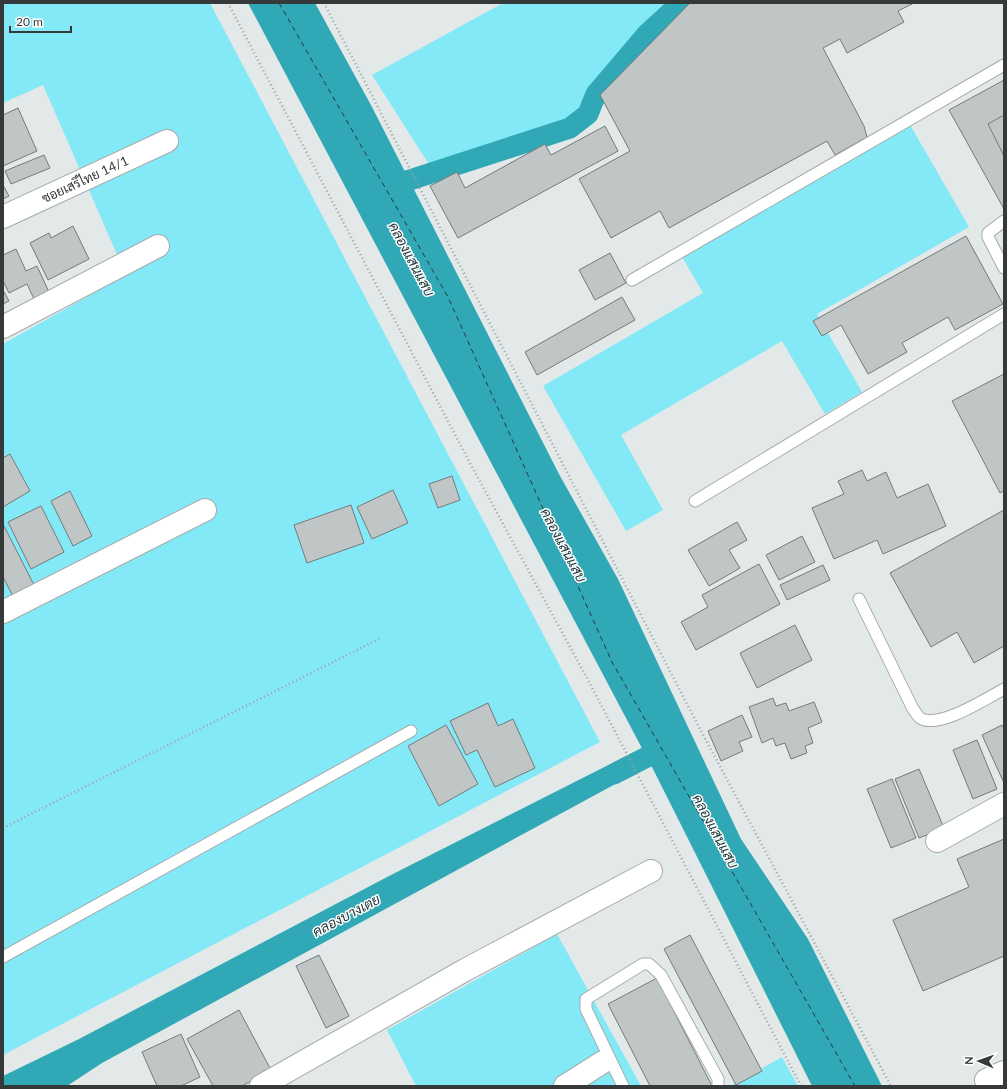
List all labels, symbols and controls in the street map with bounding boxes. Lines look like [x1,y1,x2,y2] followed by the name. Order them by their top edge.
[10,8,71,34] scale bar
[16,14,43,29] text: 20 m
[39,151,131,206] street label: ซอยเสรีไทย 14/1
[385,219,439,299] water label: คลองแสนแสบ
[537,505,591,585] water label: คลองแสนแสบ
[689,791,743,871] water label: คลองแสนแสบ
[309,890,383,940] water label: คลองบางเตย
[959,1041,999,1081] north arrow
[962,1056,975,1065] text: N

